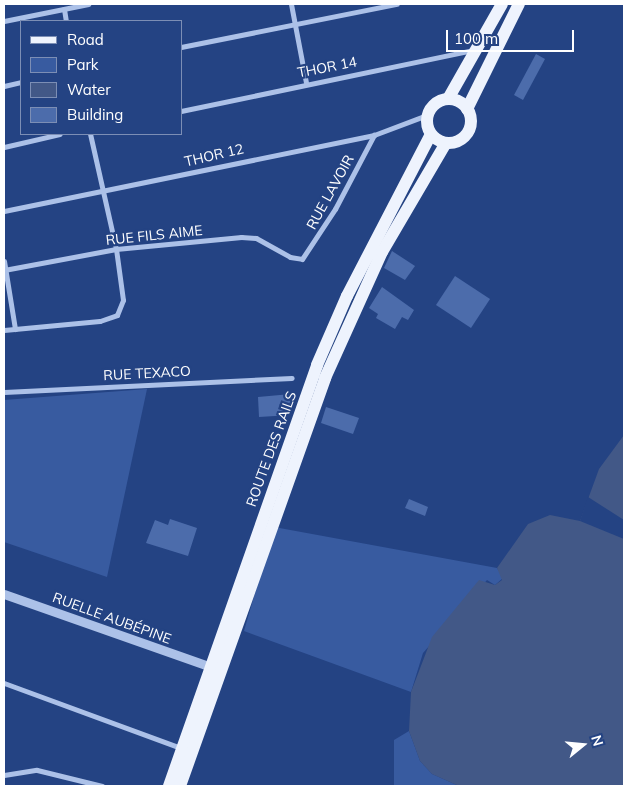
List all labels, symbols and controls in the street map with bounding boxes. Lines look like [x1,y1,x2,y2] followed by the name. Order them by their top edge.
[20,20,182,135] legend
[448,20,576,52] scale bar
[454,29,498,48] text: 100 m
[67,30,104,49] text: Road
[296,53,358,81] street label: THOR 14
[67,55,99,74] text: Park
[67,80,111,99] text: Water
[67,105,123,124] text: Building
[183,140,245,170] street label: THOR 12
[303,152,357,232] street label: RUE LAVOIR
[105,222,203,248] street label: RUE FILS AIME
[103,362,191,384] street label: RUE TEXACO
[242,389,300,509] street label: ROUTE DES RAILS
[50,589,174,647] street label: RUELLE AUBÉPINE
[558,720,608,770] north arrow
[587,733,607,748] text: N

